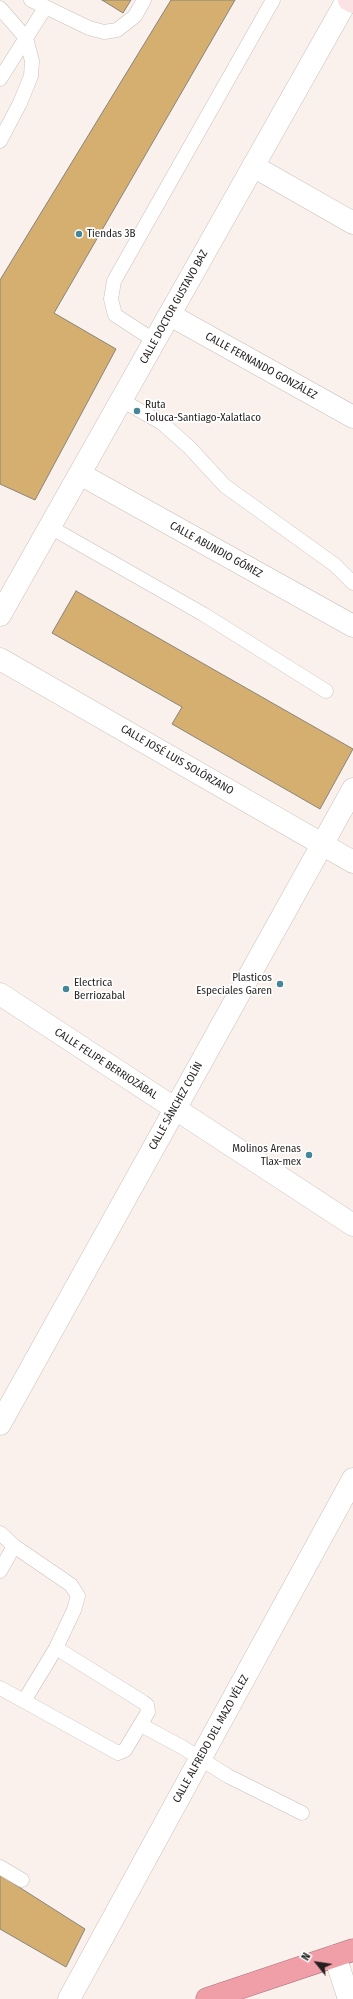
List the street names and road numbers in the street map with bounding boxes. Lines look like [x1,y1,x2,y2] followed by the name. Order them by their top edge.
[137,248,211,366] street label: CALLE DOCTOR GUSTAVO BAZ
[203,330,319,402] street label: CALLE FERNANDO GONZÁLEZ
[167,519,265,581] street label: CALLE ABUNDIO GÓMEZ
[118,722,236,798] street label: CALLE JOSÉ LUIS SOLÓRZANO
[52,1026,160,1102] street label: CALLE FELIPE BERRIOZÁBAL
[146,1060,206,1152] street label: CALLE SÁNCHEZ COLÍN
[170,1673,252,1805] street label: CALLE ALFREDO DEL MAZO VÉLEZ

